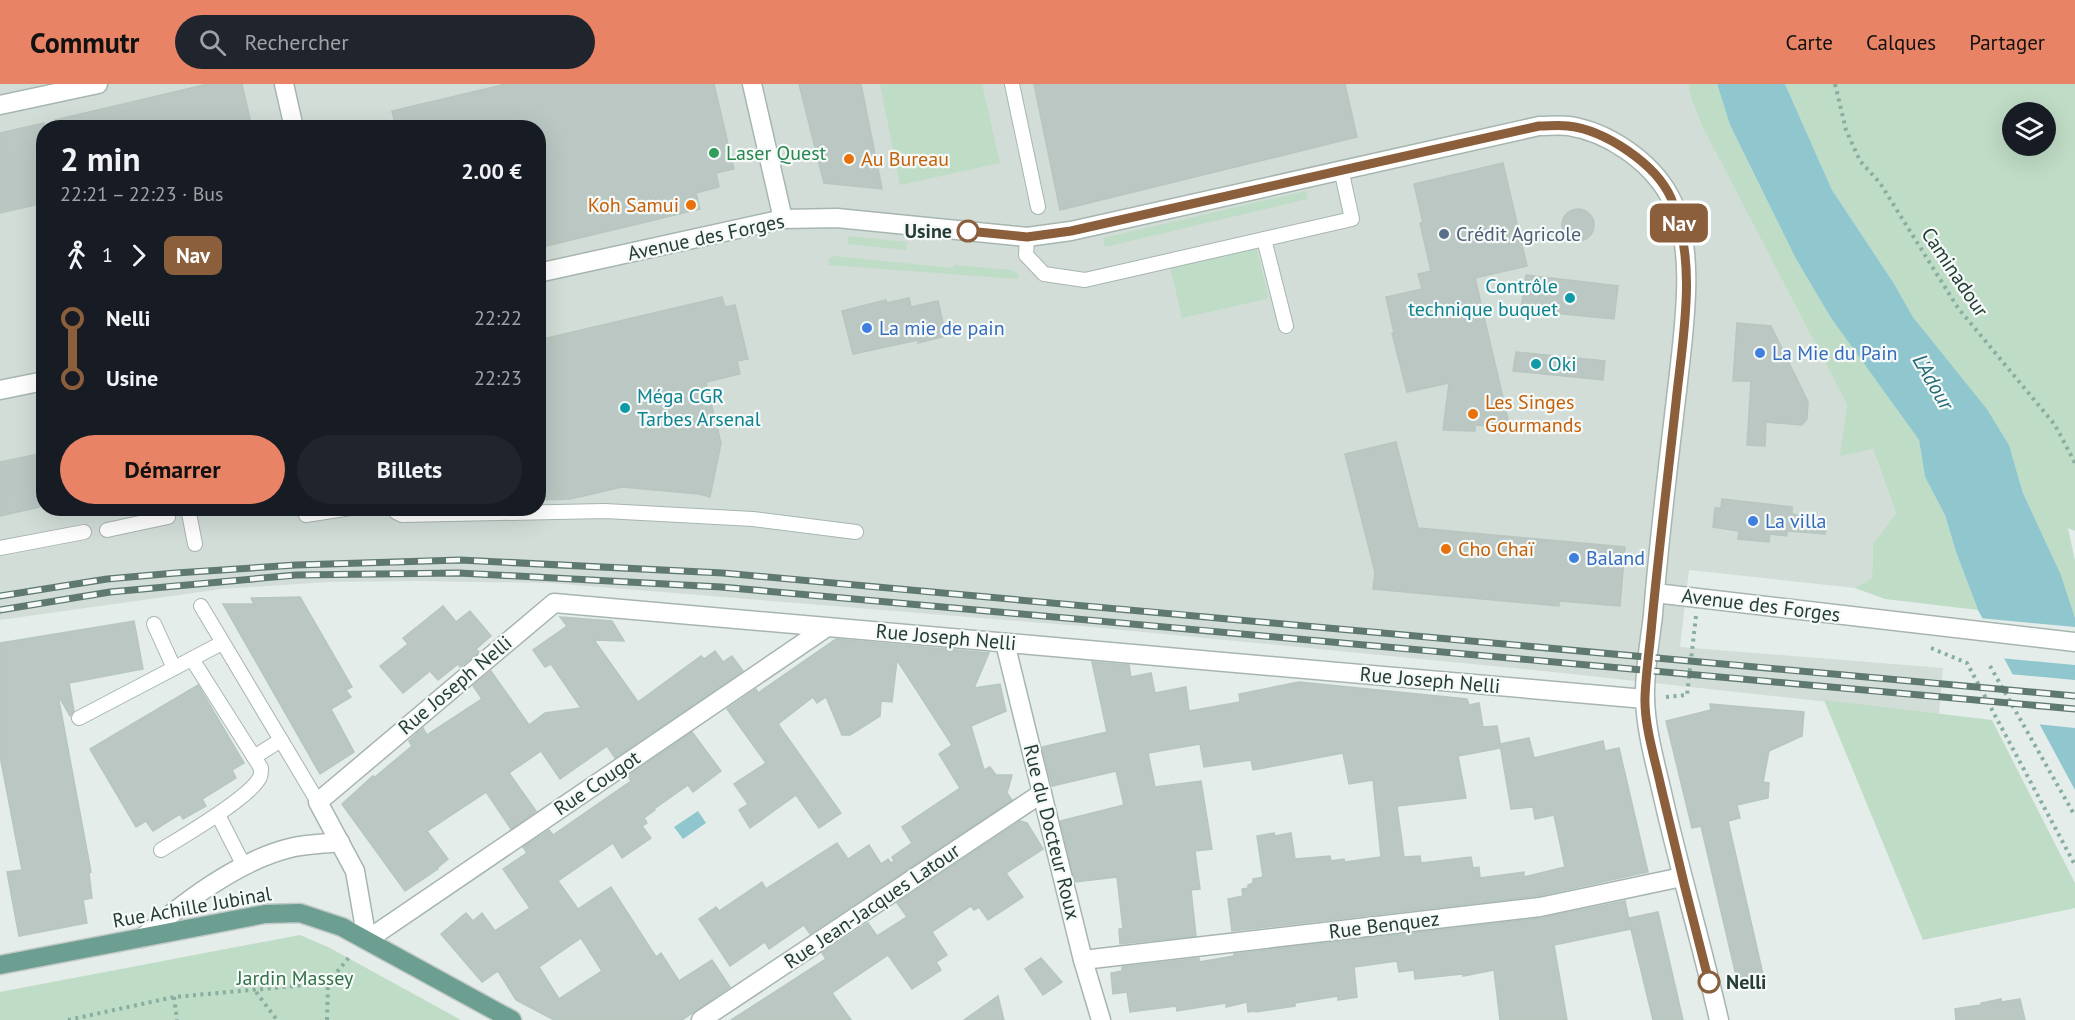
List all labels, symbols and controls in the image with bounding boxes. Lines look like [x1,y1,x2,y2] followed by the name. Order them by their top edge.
[175,15,595,69] search box
[30,24,139,61] text: Commutr
[196,26,229,59] icon: search
[244,28,349,56] text: Rechercher
[1786,29,1833,56] text: Carte
[1866,29,1936,56] text: Calques
[1969,29,2045,56] text: Partager
[2002,102,2056,156] map controls
[2002,102,2056,156] button: layers
[60,137,141,180] text: 2 min
[726,140,827,166] place label: Laser Quest
[707,146,721,160] marker: Laser Quest
[861,146,949,172] place label: Au Bureau
[842,152,856,166] marker: Au Bureau
[461,157,522,185] text: 2.00 €
[60,181,224,207] text: 22:21 – 22:23 · Bus
[588,192,679,218] place label: Koh Samui
[684,198,698,212] marker: Koh Samui
[1644,204,1714,242] line badge: Nav
[625,208,787,266] street label: Avenue des Forges
[1662,210,1696,237] text: Nav
[905,218,952,244] place label: Usine
[957,220,979,242] marker: Usine
[1456,221,1581,247] place label: Crédit Agricole
[1916,222,1995,322] street label: Caminadour
[1437,227,1451,241] marker: Crédit Agricole
[60,239,93,272] icon: walk
[122,239,155,272] icon: forward
[102,242,113,268] text: 1
[176,242,210,269] text: Nav
[1408,273,1558,322] place label: Contrôle technique buquet
[1563,291,1577,305] marker: Contrôle technique buquet
[106,304,150,332] text: Nelli
[474,305,522,331] text: 22:22
[879,315,1005,341] place label: La mie de pain
[860,321,874,335] marker: La mie de pain
[1772,340,1897,366] place label: La Mie du Pain
[1753,346,1767,360] marker: La Mie du Pain
[1907,349,1961,416] water label: L'Adour
[1548,351,1577,377] place label: Oki
[1529,357,1543,371] marker: Oki
[106,364,158,392] text: Usine
[474,365,522,391] text: 22:23
[637,383,761,432] place label: Méga CGR Tarbes Arsenal
[1485,389,1582,438] place label: Les Singes Gourmands
[618,401,632,415] marker: Méga CGR Tarbes Arsenal
[1466,407,1480,421] marker: Les Singes Gourmands
[60,435,285,504] button: Démarrer
[297,435,522,504] button: Billets
[1765,508,1827,534] place label: La villa
[1746,514,1760,528] marker: La villa
[1458,536,1535,562] place label: Cho Chaï
[1439,542,1453,556] marker: Cho Chaï
[1586,545,1645,571] place label: Baland
[1567,551,1581,565] marker: Baland
[1680,582,1842,628] street label: Avenue des Forges
[875,618,1017,656] street label: Rue Joseph Nelli
[393,630,517,740] street label: Rue Joseph Nelli
[1359,661,1501,699] street label: Rue Joseph Nelli
[1018,741,1086,923] street label: Rue du Docteur Roux
[549,745,645,821] street label: Rue Cougot
[779,837,965,975] street label: Rue Jean-Jacques Latour
[111,880,274,934] street label: Rue Achille Jubinal
[1327,905,1441,945] street label: Rue Benquez
[236,965,354,991] park label: Jardin Massey
[1726,969,1766,995] place label: Nelli
[1698,971,1720,993] marker: Nelli

